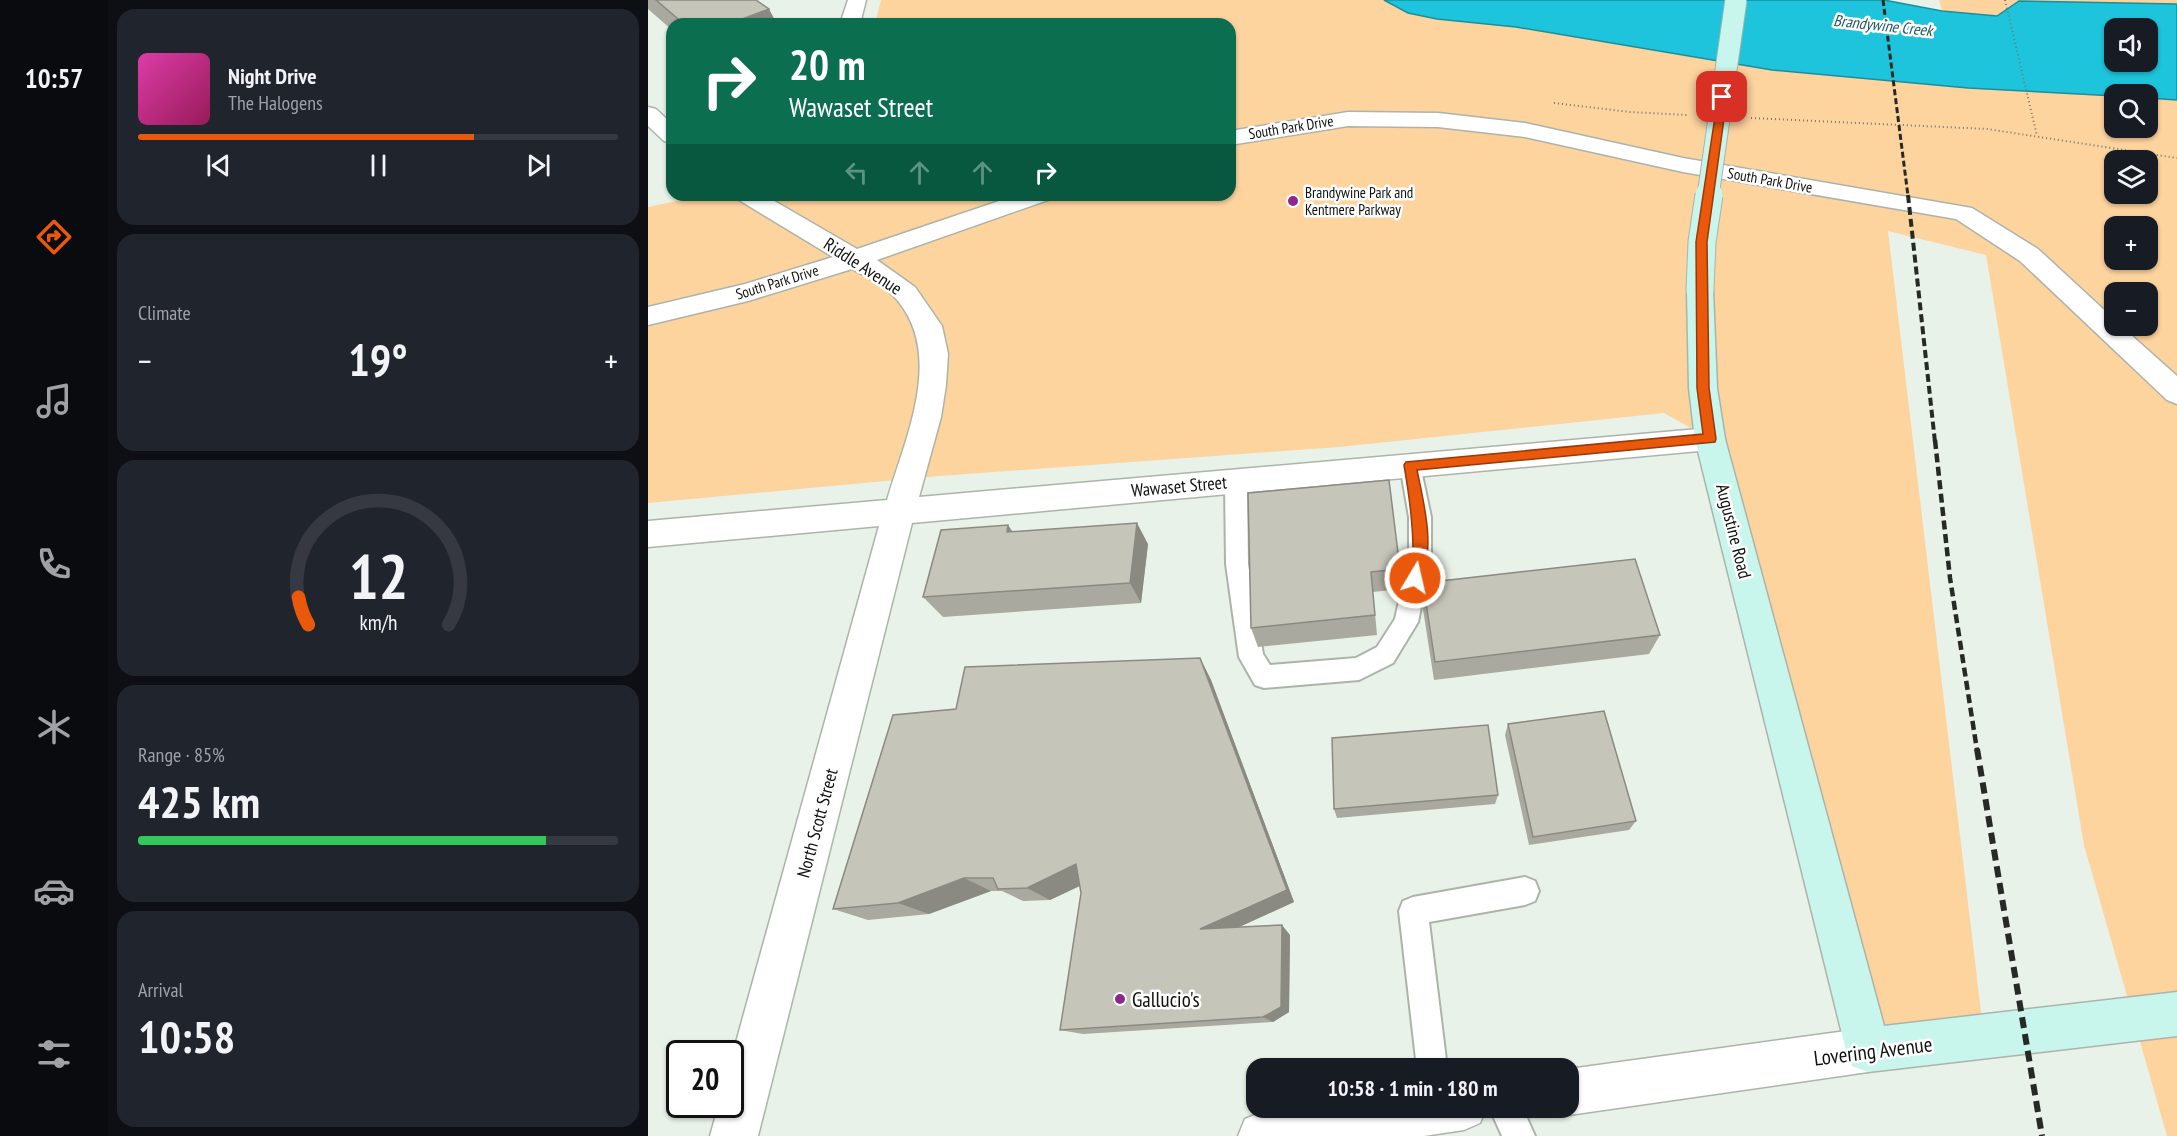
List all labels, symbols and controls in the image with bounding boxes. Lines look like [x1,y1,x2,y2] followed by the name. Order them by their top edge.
[1833,10,1935,40] water label: Brandywine Creek
[2104,18,2158,336] map controls
[2104,18,2158,72] button: sound
[789,37,866,92] text: 20 m
[690,42,768,120] icon: right
[25,61,83,95] text: 10:57
[228,62,317,90] text: Night Drive
[1696,71,1747,122] pin
[1705,80,1738,113] icon: arrive
[2104,84,2158,138] button: search
[228,90,323,116] text: The Halogens
[789,90,933,124] text: Wawaset Street
[1247,111,1335,143] street label: South Park Drive
[202,149,235,182] icon: previous
[362,149,395,182] icon: pause
[522,149,555,182] icon: next
[2104,150,2158,204] button: layers
[840,156,873,189] icon: left
[903,156,936,189] icon: ahead
[966,156,999,189] icon: ahead
[1029,156,1062,189] icon: right
[1726,163,1814,197] street label: South Park Drive
[1305,183,1413,219] place label: Brandywine Park and Kentmere Parkway
[1286,194,1300,208] marker: Brandywine Park and Kentmere Parkway
[33,216,75,258] icon: directions
[2104,216,2158,270] button: +
[820,232,906,300] street label: Riddle Avenue
[733,260,821,304] street label: South Park Drive
[2104,282,2158,336] button: −
[138,300,191,326] text: Climate
[348,330,408,388] text: 19°
[138,339,152,382] text: −
[604,339,618,382] text: +
[33,380,75,422] icon: music
[1130,470,1228,502] street label: Wawaset Street
[1711,481,1757,581] street label: Augustine Road
[348,535,408,616] text: 12
[33,543,75,585] icon: phone
[1383,546,1447,610] position arrow
[359,608,397,636] text: km/h
[33,706,75,748] icon: climate
[138,742,225,768] text: Range · 85%
[791,766,843,880] street label: North Scott Street
[138,772,260,830] text: 425 km
[33,870,75,912] icon: car
[138,977,183,1003] text: Arrival
[1132,986,1200,1013] place label: Gallucio's
[1113,992,1127,1006] marker: Gallucio's
[138,1007,235,1065] text: 10:58
[1812,1030,1934,1072] street label: Lovering Avenue
[33,1033,75,1075] icon: filters
[666,1040,744,1118] speed limit sign: 20
[1327,1074,1498,1102] text: 10:58 · 1 min · 180 m

